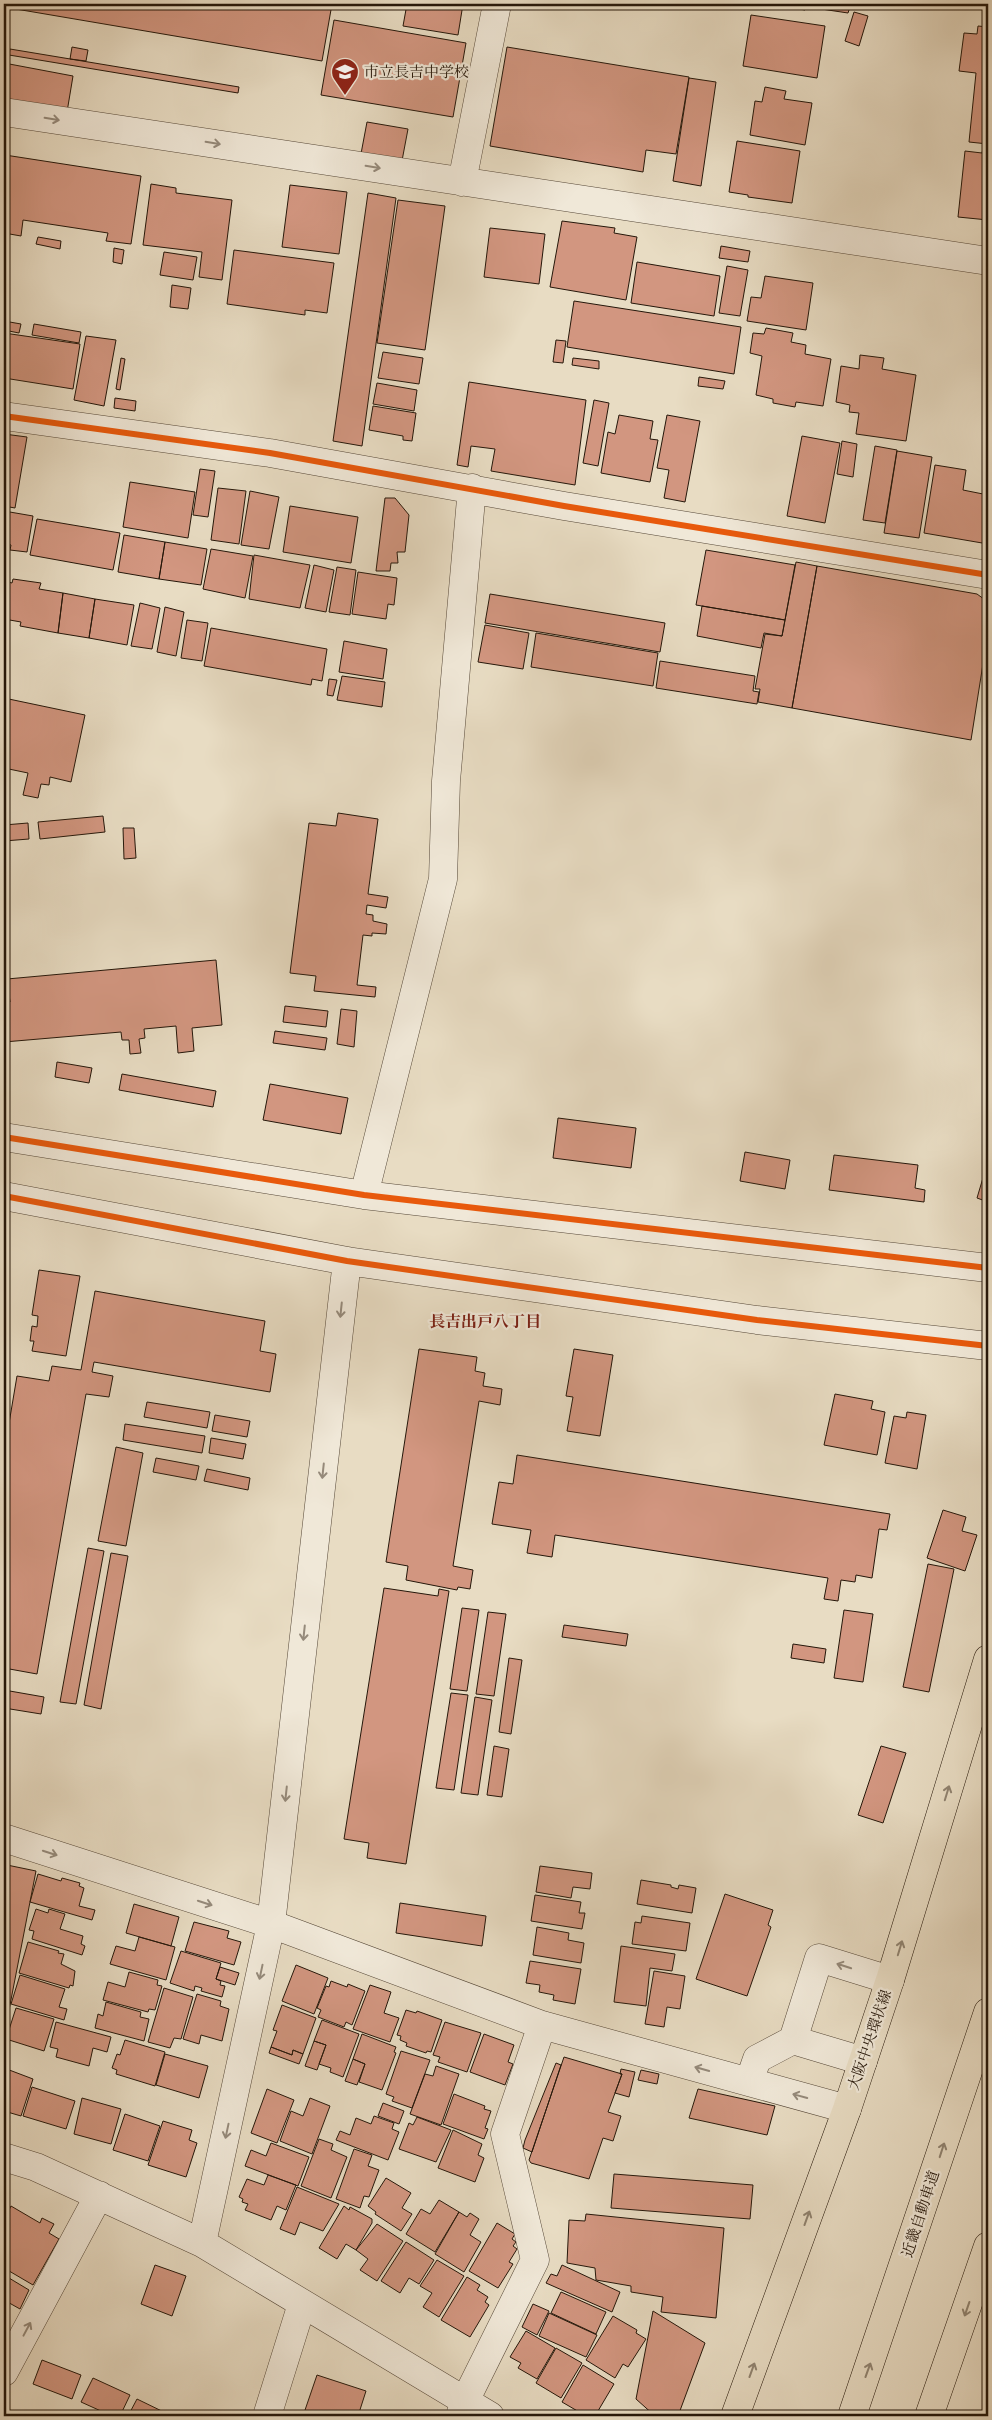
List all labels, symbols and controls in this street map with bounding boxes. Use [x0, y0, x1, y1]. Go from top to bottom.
school or university icon: 市立長吉中学校 [330, 57, 360, 96]
place label: 市立長吉中学校 [364, 63, 469, 82]
one-way arrow [44, 114, 60, 124]
one-way arrow [204, 139, 220, 149]
one-way arrow [365, 163, 381, 173]
one-way arrow [336, 1301, 346, 1317]
district label: 長吉出戸八丁目 [429, 1312, 541, 1332]
one-way arrow [318, 1463, 328, 1479]
one-way arrow [299, 1624, 309, 1640]
one-way arrow [943, 1785, 953, 1801]
one-way arrow [281, 1786, 291, 1802]
one-way arrow [42, 1848, 58, 1858]
one-way arrow [196, 1898, 212, 1908]
one-way arrow [895, 1941, 905, 1957]
one-way arrow [836, 1960, 852, 1970]
one-way arrow [256, 1963, 265, 1979]
street label: 大阪中央環状線 [844, 1987, 896, 2093]
one-way arrow [694, 2064, 710, 2074]
one-way arrow [792, 2091, 808, 2101]
one-way arrow [221, 2122, 231, 2138]
one-way arrow [938, 2142, 948, 2158]
street label: 近畿自動車道 [898, 2168, 944, 2260]
one-way arrow [803, 2211, 812, 2226]
one-way arrow [962, 2301, 971, 2316]
one-way arrow [23, 2322, 32, 2337]
one-way arrow [748, 2363, 757, 2379]
one-way arrow [864, 2363, 873, 2379]

